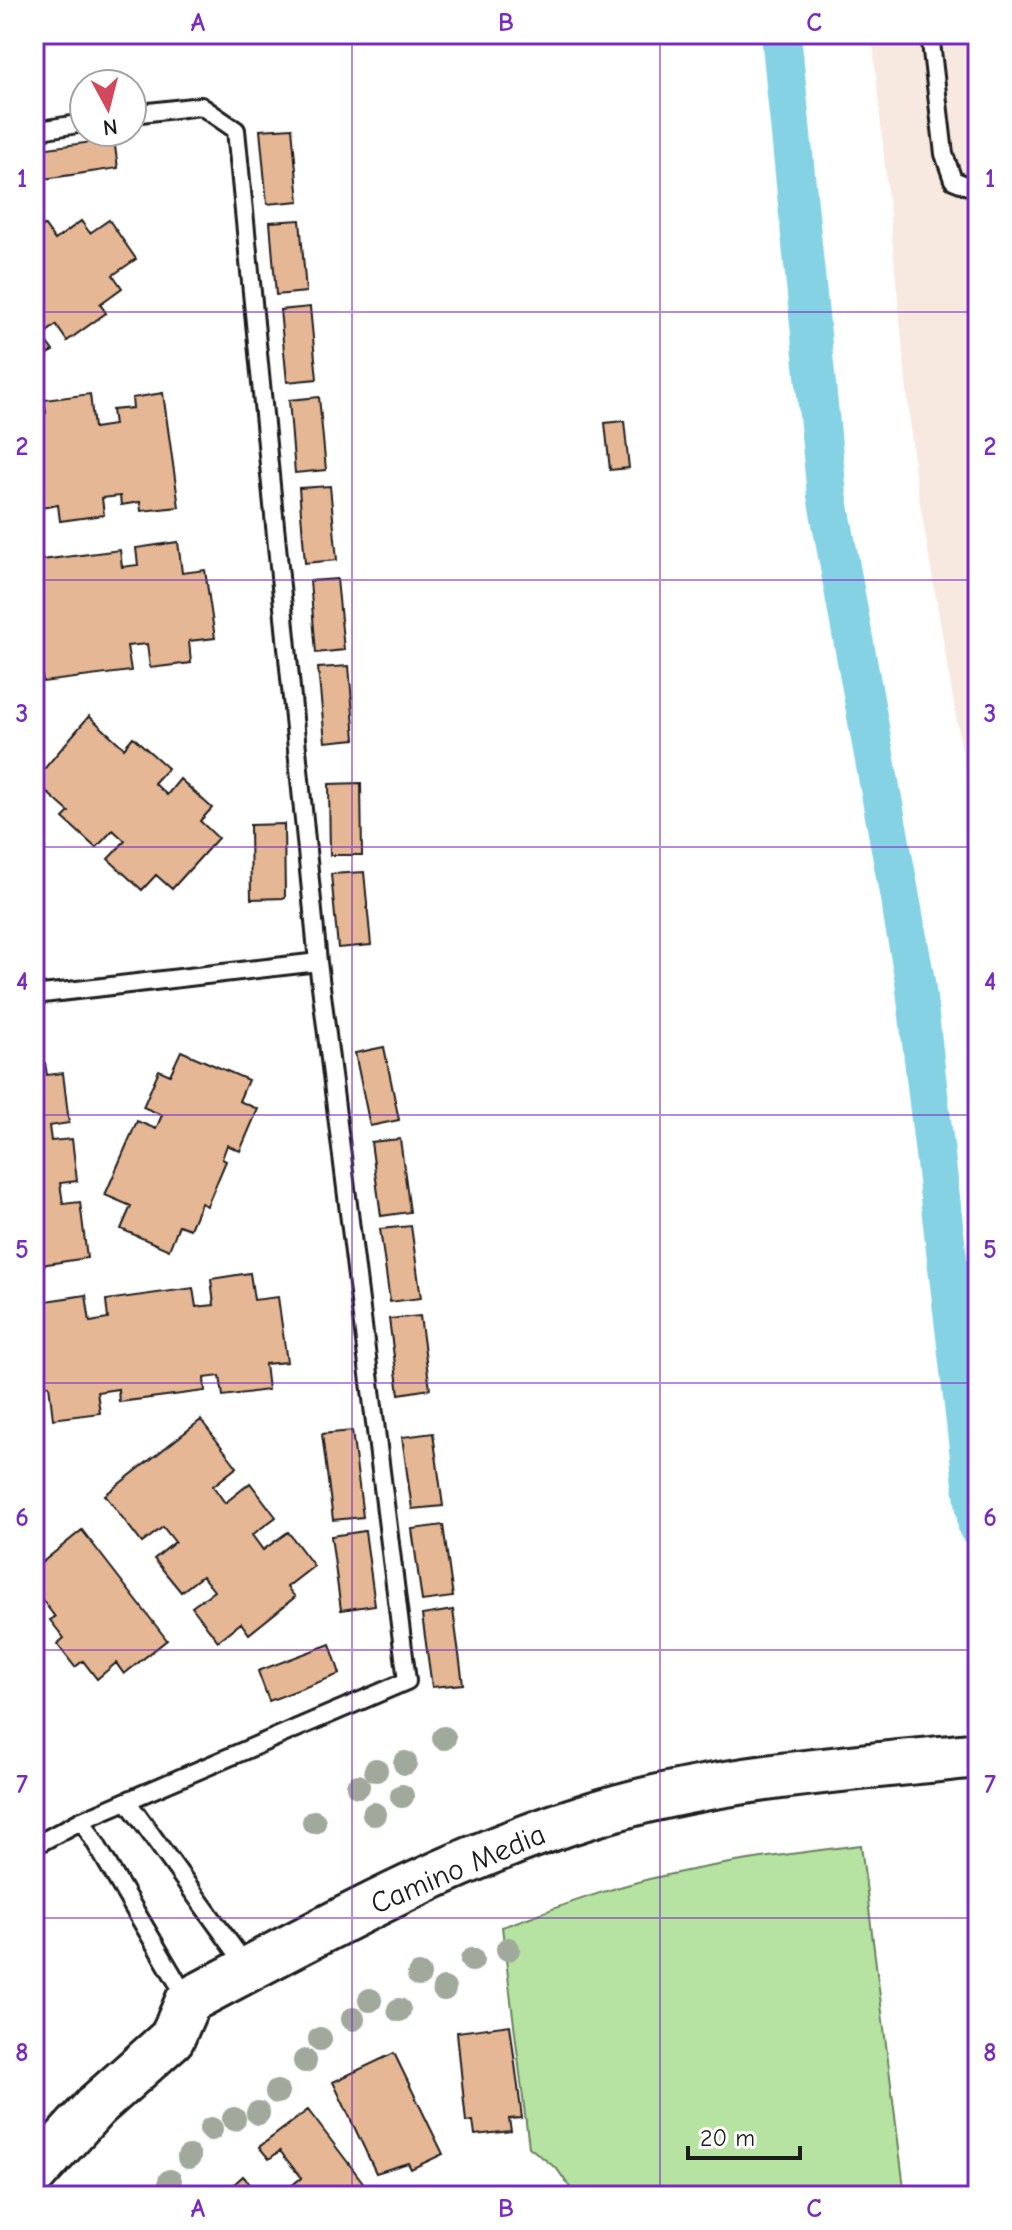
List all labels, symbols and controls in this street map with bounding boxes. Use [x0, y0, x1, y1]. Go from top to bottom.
text: A [191, 8, 206, 38]
text: B [498, 8, 514, 38]
text: C [806, 8, 822, 38]
north arrow [68, 68, 148, 148]
text: N [102, 113, 119, 141]
text: 1 [17, 164, 27, 194]
text: 1 [985, 164, 995, 194]
text: 2 [16, 432, 28, 462]
text: 2 [984, 432, 996, 462]
text: 3 [16, 699, 28, 729]
text: 3 [984, 699, 996, 729]
text: 4 [16, 967, 28, 997]
text: 4 [984, 967, 996, 997]
text: 5 [15, 1235, 29, 1265]
text: 5 [983, 1235, 997, 1265]
text: 6 [15, 1503, 29, 1533]
text: 6 [983, 1503, 997, 1533]
text: 7 [16, 1770, 28, 1800]
text: 7 [984, 1770, 996, 1800]
street label: Camino Media [365, 1816, 551, 1922]
text: 8 [15, 2038, 29, 2068]
text: 8 [983, 2038, 997, 2068]
scale bar [688, 2110, 800, 2160]
text: 20 m [700, 2124, 755, 2152]
text: A [191, 2194, 206, 2224]
text: B [498, 2194, 514, 2224]
text: C [806, 2194, 822, 2224]

